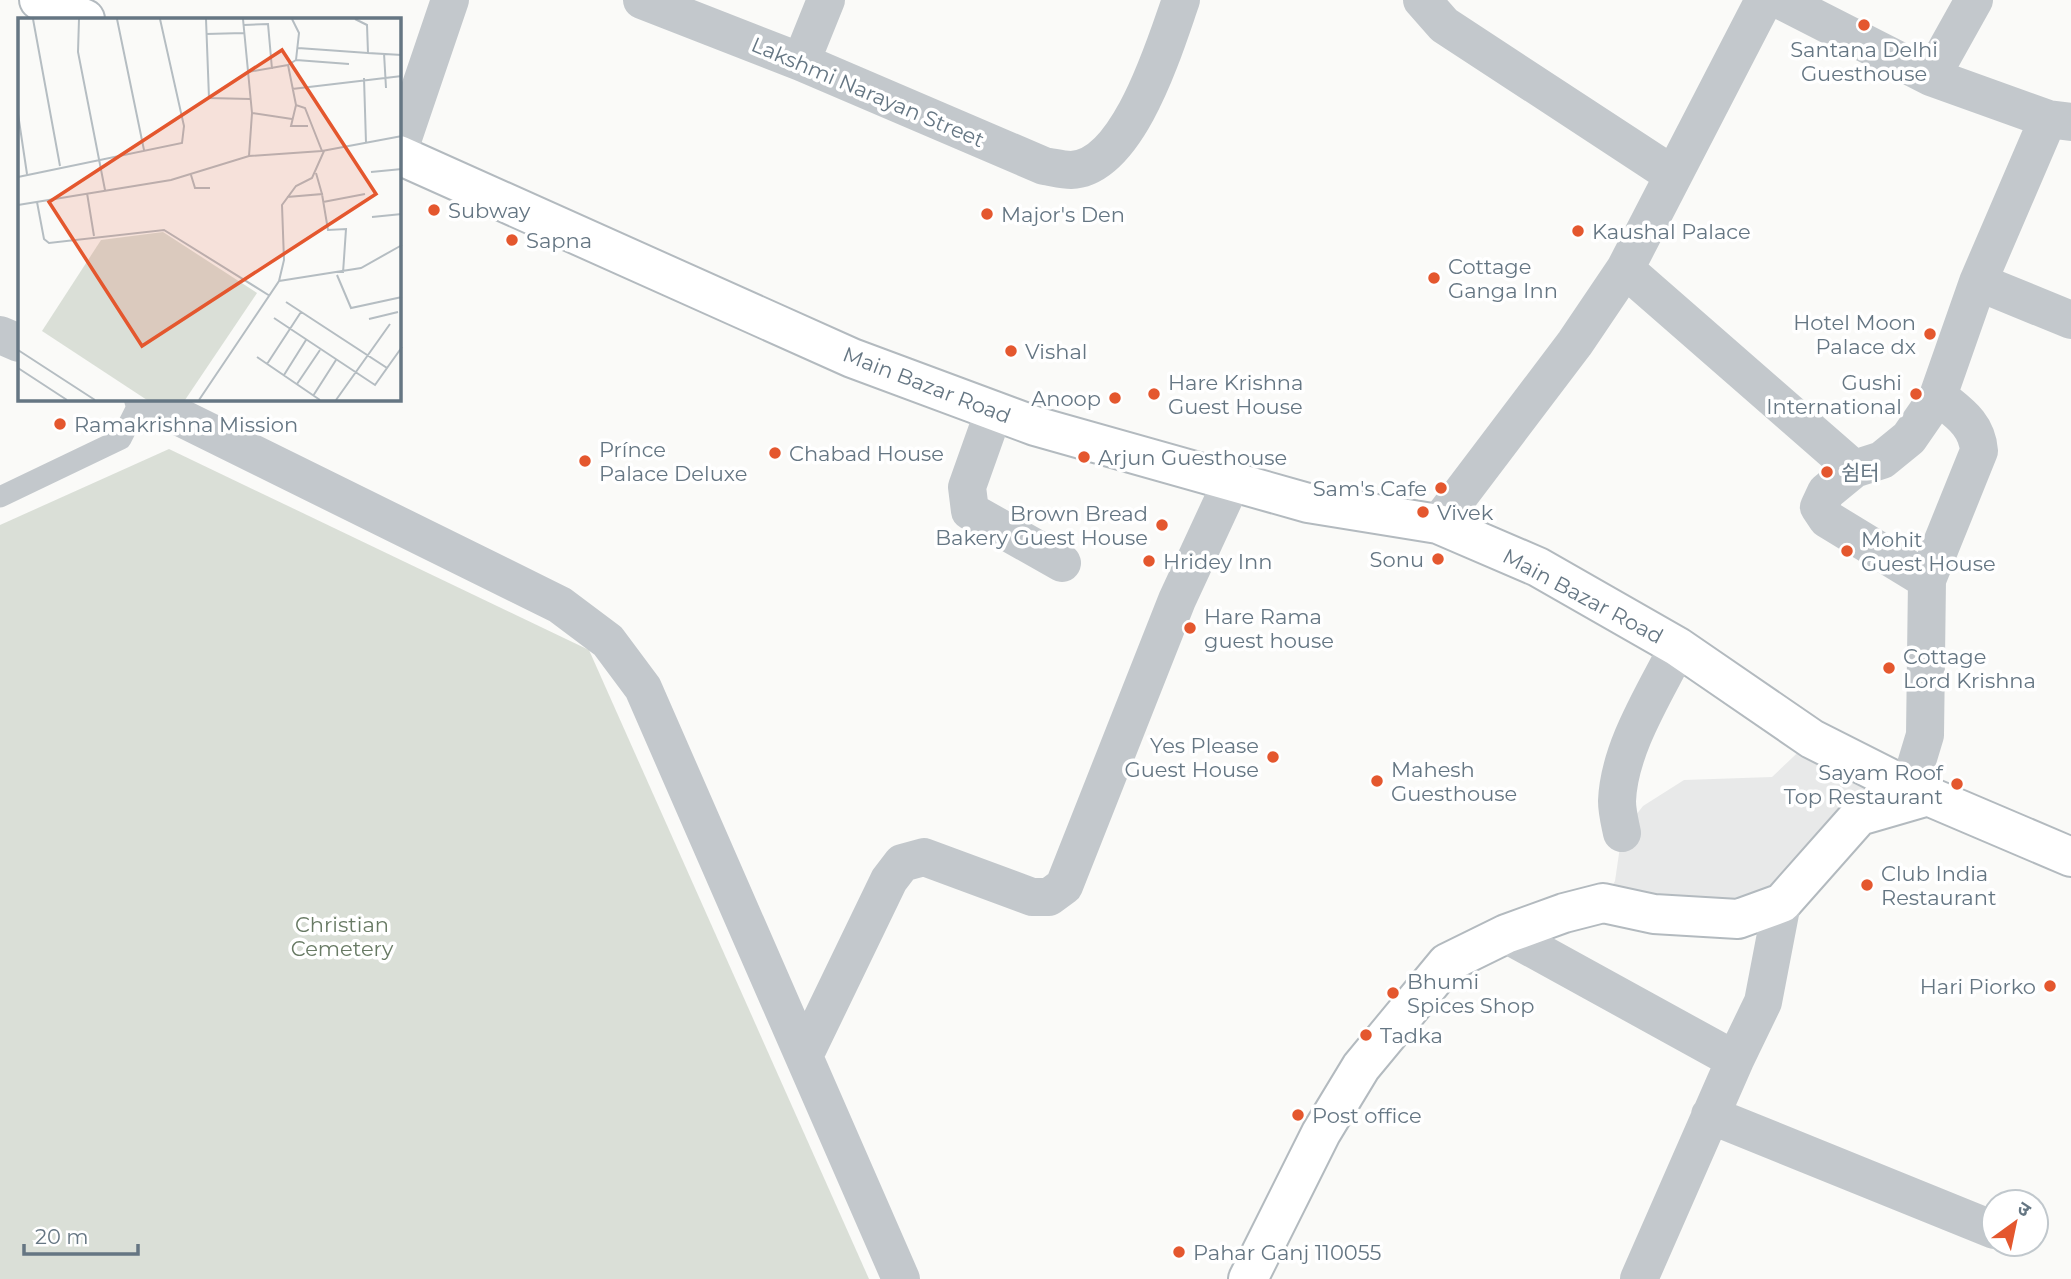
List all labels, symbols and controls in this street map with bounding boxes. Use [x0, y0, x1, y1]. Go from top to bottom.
marker: Santana Delhi Guesthouse [1856, 17, 1872, 33]
inset map [18, 18, 401, 401]
street label: Lakshmi Narayan Street [748, 32, 988, 152]
place label: Santana Delhi Guesthouse [1790, 37, 1938, 86]
place label: Subway [448, 198, 531, 223]
marker: Subway [426, 202, 442, 218]
place label: Major's Den [1001, 202, 1125, 227]
marker: Major's Den [979, 206, 995, 222]
place label: Kaushal Palace [1592, 219, 1751, 244]
marker: Kaushal Palace [1570, 223, 1586, 239]
place label: Sapna [526, 228, 592, 253]
marker: Sapna [504, 232, 520, 248]
place label: Cottage Ganga Inn [1448, 254, 1558, 303]
marker: Cottage Ganga Inn [1426, 270, 1442, 286]
place label: Hotel Moon Palace dx [1793, 310, 1916, 359]
marker: Hotel Moon Palace dx [1922, 326, 1938, 342]
place label: Vishal [1025, 339, 1087, 364]
street label: Main Bazar Road [839, 341, 1015, 429]
marker: Vishal [1003, 343, 1019, 359]
place label: Hare Krishna Guest House [1168, 370, 1303, 419]
place label: Gushi International [1766, 370, 1902, 419]
place label: Anoop [1031, 386, 1101, 411]
marker: Hare Krishna Guest House [1146, 386, 1162, 402]
marker: Gushi International [1908, 386, 1924, 402]
marker: Anoop [1107, 390, 1123, 406]
place label: Ramakrishna Mission [74, 412, 298, 437]
marker: Ramakrishna Mission [52, 416, 68, 432]
place label: Prínce Palace Deluxe [599, 437, 747, 486]
place label: Chabad House [789, 441, 944, 466]
marker: Chabad House [767, 445, 783, 461]
place label: Arjun Guesthouse [1098, 445, 1287, 470]
marker: Arjun Guesthouse [1076, 449, 1092, 465]
marker: Prínce Palace Deluxe [577, 453, 593, 469]
place label: 쉼터 [1841, 460, 1880, 485]
marker: 쉼터 [1819, 464, 1835, 480]
place label: Sam's Cafe [1313, 476, 1427, 501]
marker: Sam's Cafe [1433, 480, 1449, 496]
place label: Vivek [1437, 500, 1494, 525]
place label: Brown Bread Bakery Guest House [935, 501, 1148, 550]
marker: Vivek [1415, 504, 1431, 520]
marker: Brown Bread Bakery Guest House [1154, 517, 1170, 533]
place label: Mohit Guest House [1861, 527, 1996, 576]
street label: Main Bazar Road [1499, 543, 1667, 649]
marker: Mohit Guest House [1839, 543, 1855, 559]
place label: Sonu [1370, 547, 1424, 572]
place label: Hridey Inn [1163, 549, 1272, 574]
marker: Sonu [1430, 551, 1446, 567]
marker: Hridey Inn [1141, 553, 1157, 569]
place label: Hare Rama guest house [1204, 604, 1334, 653]
marker: Hare Rama guest house [1182, 620, 1198, 636]
place label: Cottage Lord Krishna [1903, 644, 2036, 693]
marker: Cottage Lord Krishna [1881, 660, 1897, 676]
place label: Yes Please Guest House [1124, 733, 1259, 782]
marker: Yes Please Guest House [1265, 749, 1281, 765]
place label: Mahesh Guesthouse [1391, 757, 1517, 806]
place label: Sayam Roof Top Restaurant [1784, 760, 1944, 809]
marker: Mahesh Guesthouse [1369, 773, 1385, 789]
marker: Sayam Roof Top Restaurant [1949, 776, 1965, 792]
place label: Club India Restaurant [1881, 861, 1996, 910]
marker: Club India Restaurant [1859, 877, 1875, 893]
park label: Christian Cemetery [291, 912, 394, 961]
place label: Bhumi Spices Shop [1407, 969, 1534, 1018]
place label: Hari Piorko [1920, 974, 2036, 999]
marker: Hari Piorko [2042, 978, 2058, 994]
marker: Bhumi Spices Shop [1385, 985, 1401, 1001]
place label: Tadka [1380, 1023, 1443, 1048]
marker: Tadka [1358, 1027, 1374, 1043]
place label: Post office [1312, 1103, 1422, 1128]
marker: Post office [1290, 1107, 1306, 1123]
north arrow [1980, 1188, 2050, 1258]
text: उ [2013, 1196, 2036, 1222]
scale bar [24, 1212, 138, 1256]
text: 20 m [35, 1224, 89, 1249]
place label: Pahar Ganj 110055 [1193, 1240, 1381, 1265]
marker: Pahar Ganj 110055 [1171, 1244, 1187, 1260]

